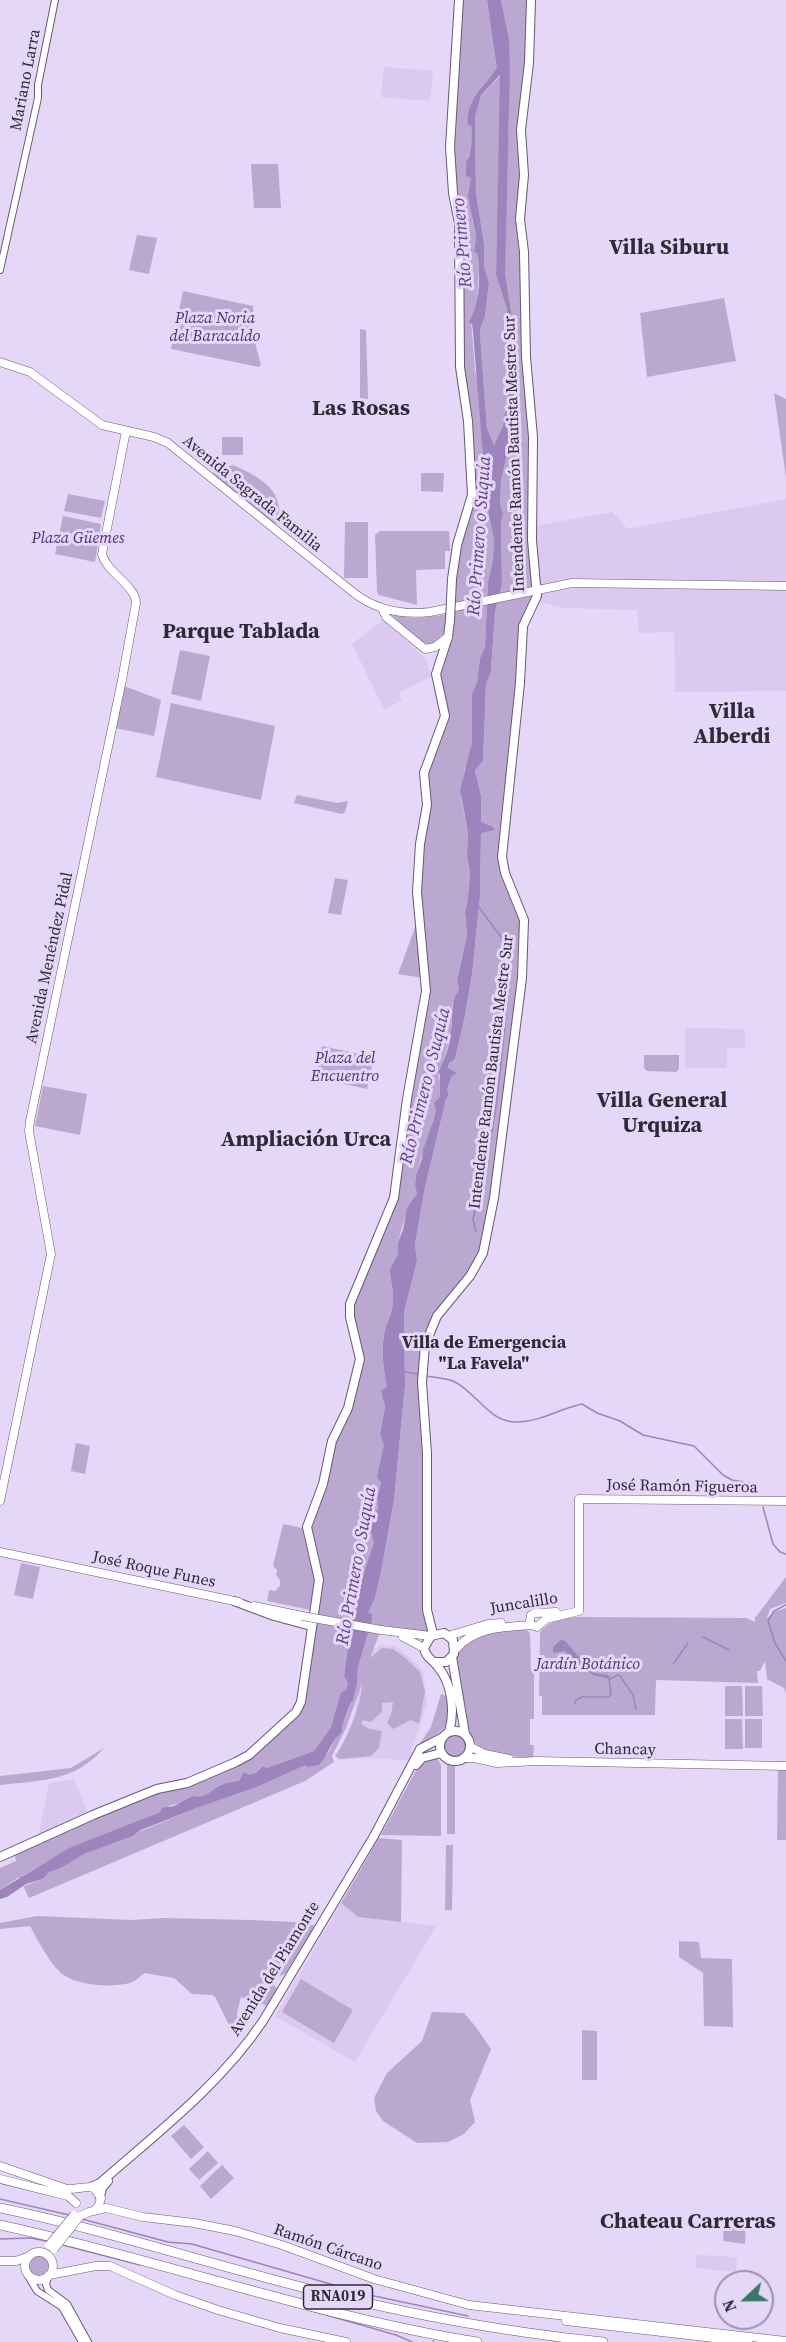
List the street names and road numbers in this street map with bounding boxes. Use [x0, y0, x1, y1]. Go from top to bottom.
street label: Mariano Larra [7, 28, 45, 132]
street label: Intendente Ramón Bautista Mestre Sur [501, 316, 529, 592]
street label: Avenida Sagrada Familia [178, 432, 326, 556]
street label: Avenida Menéndez Pidal [22, 870, 78, 1046]
street label: Intendente Ramón Bautista Mestre Sur [466, 934, 518, 1210]
street label: José Ramón Figueroa [606, 1476, 758, 1498]
street label: José Roque Funes [91, 1548, 217, 1592]
street label: Juncalillo [489, 1589, 559, 1619]
street label: Chancay [594, 1740, 656, 1760]
street label: Avenida del Piamonte [226, 1898, 324, 2040]
street label: Ramón Cárcano [271, 2220, 385, 2276]
road number: RNA019 [304, 2285, 372, 2309]

